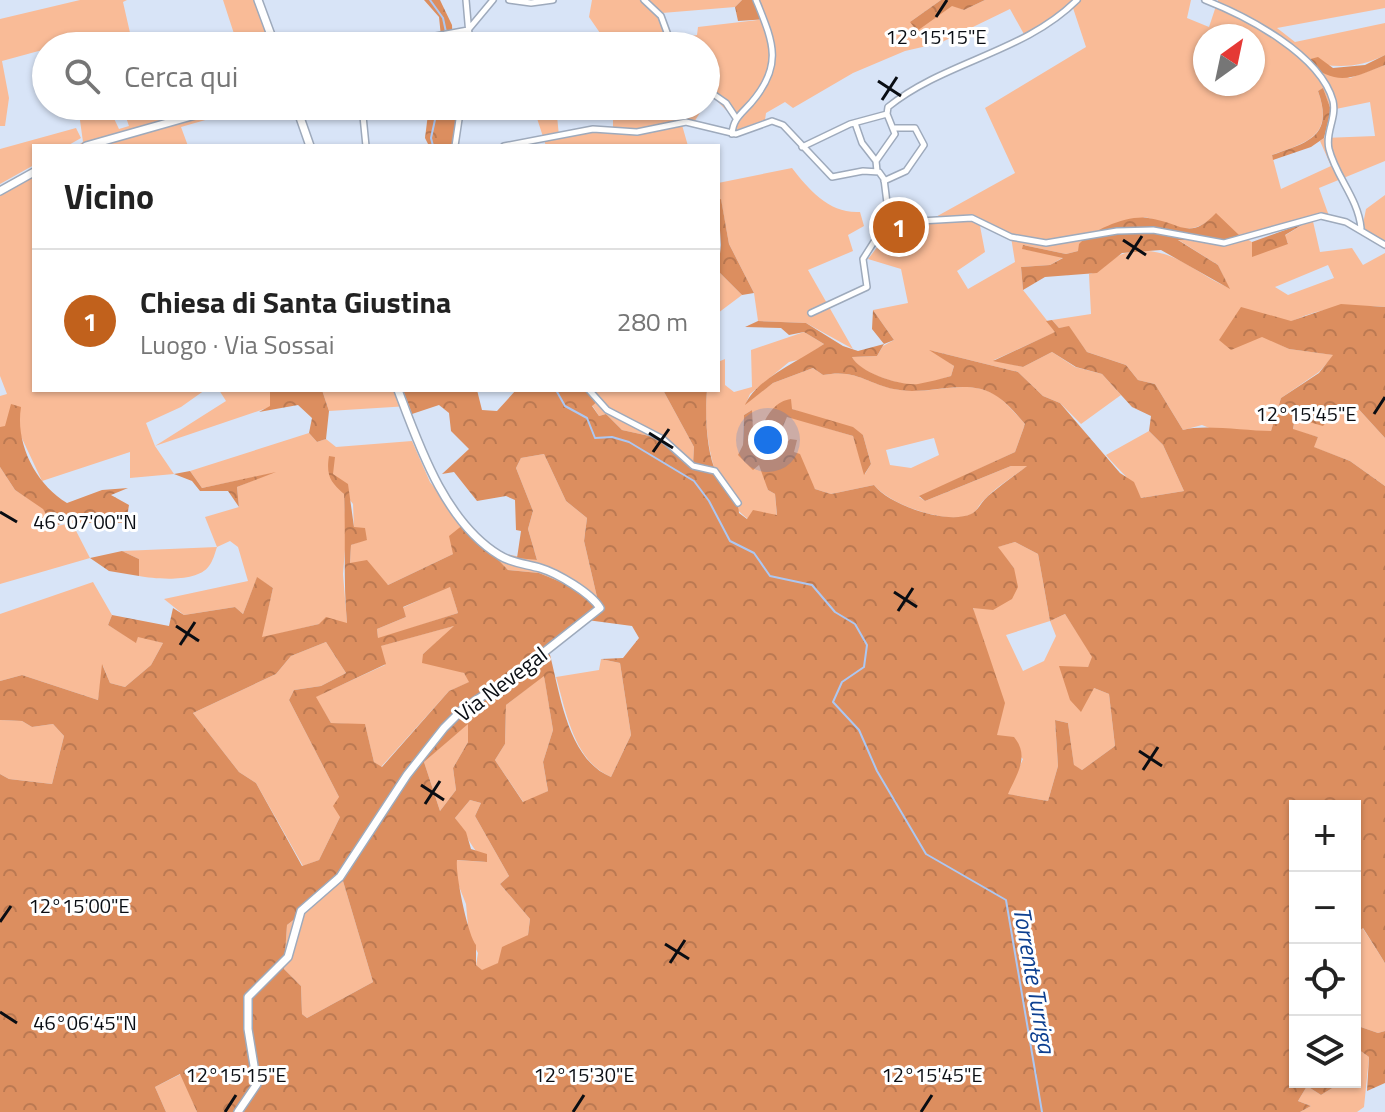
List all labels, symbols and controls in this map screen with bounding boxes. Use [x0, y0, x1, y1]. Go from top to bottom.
text: 12°15'15"E [885, 21, 987, 52]
north arrow [1193, 24, 1265, 96]
search box [32, 32, 720, 120]
text: Cerca qui [124, 53, 238, 99]
icon: search [60, 54, 104, 98]
text: Vicino [64, 170, 154, 222]
pin: 1 [873, 197, 925, 257]
text: Chiesa di Santa Giustina [140, 279, 451, 325]
text: 1 [83, 302, 97, 341]
text: 280 m [617, 302, 688, 341]
text: Luogo · Via Sossai [140, 325, 334, 364]
text: 12°15'45"E [1255, 398, 1357, 429]
your location [748, 420, 788, 460]
text: 46°07'00"N [33, 506, 137, 537]
street label: Via Nevegal [448, 638, 554, 730]
map controls [1289, 800, 1361, 1088]
button: + [1289, 800, 1361, 872]
button: − [1289, 872, 1361, 944]
text: 12°15'00"E [28, 890, 130, 921]
water label: Torrente Turriga [1004, 904, 1066, 1058]
button: locate [1289, 944, 1361, 1016]
text: 46°06'45"N [33, 1007, 137, 1038]
button: layers [1289, 1016, 1361, 1088]
text: 12°15'15"E [185, 1059, 287, 1090]
text: 12°15'30"E [533, 1059, 635, 1090]
text: 12°15'45"E [881, 1059, 983, 1090]

